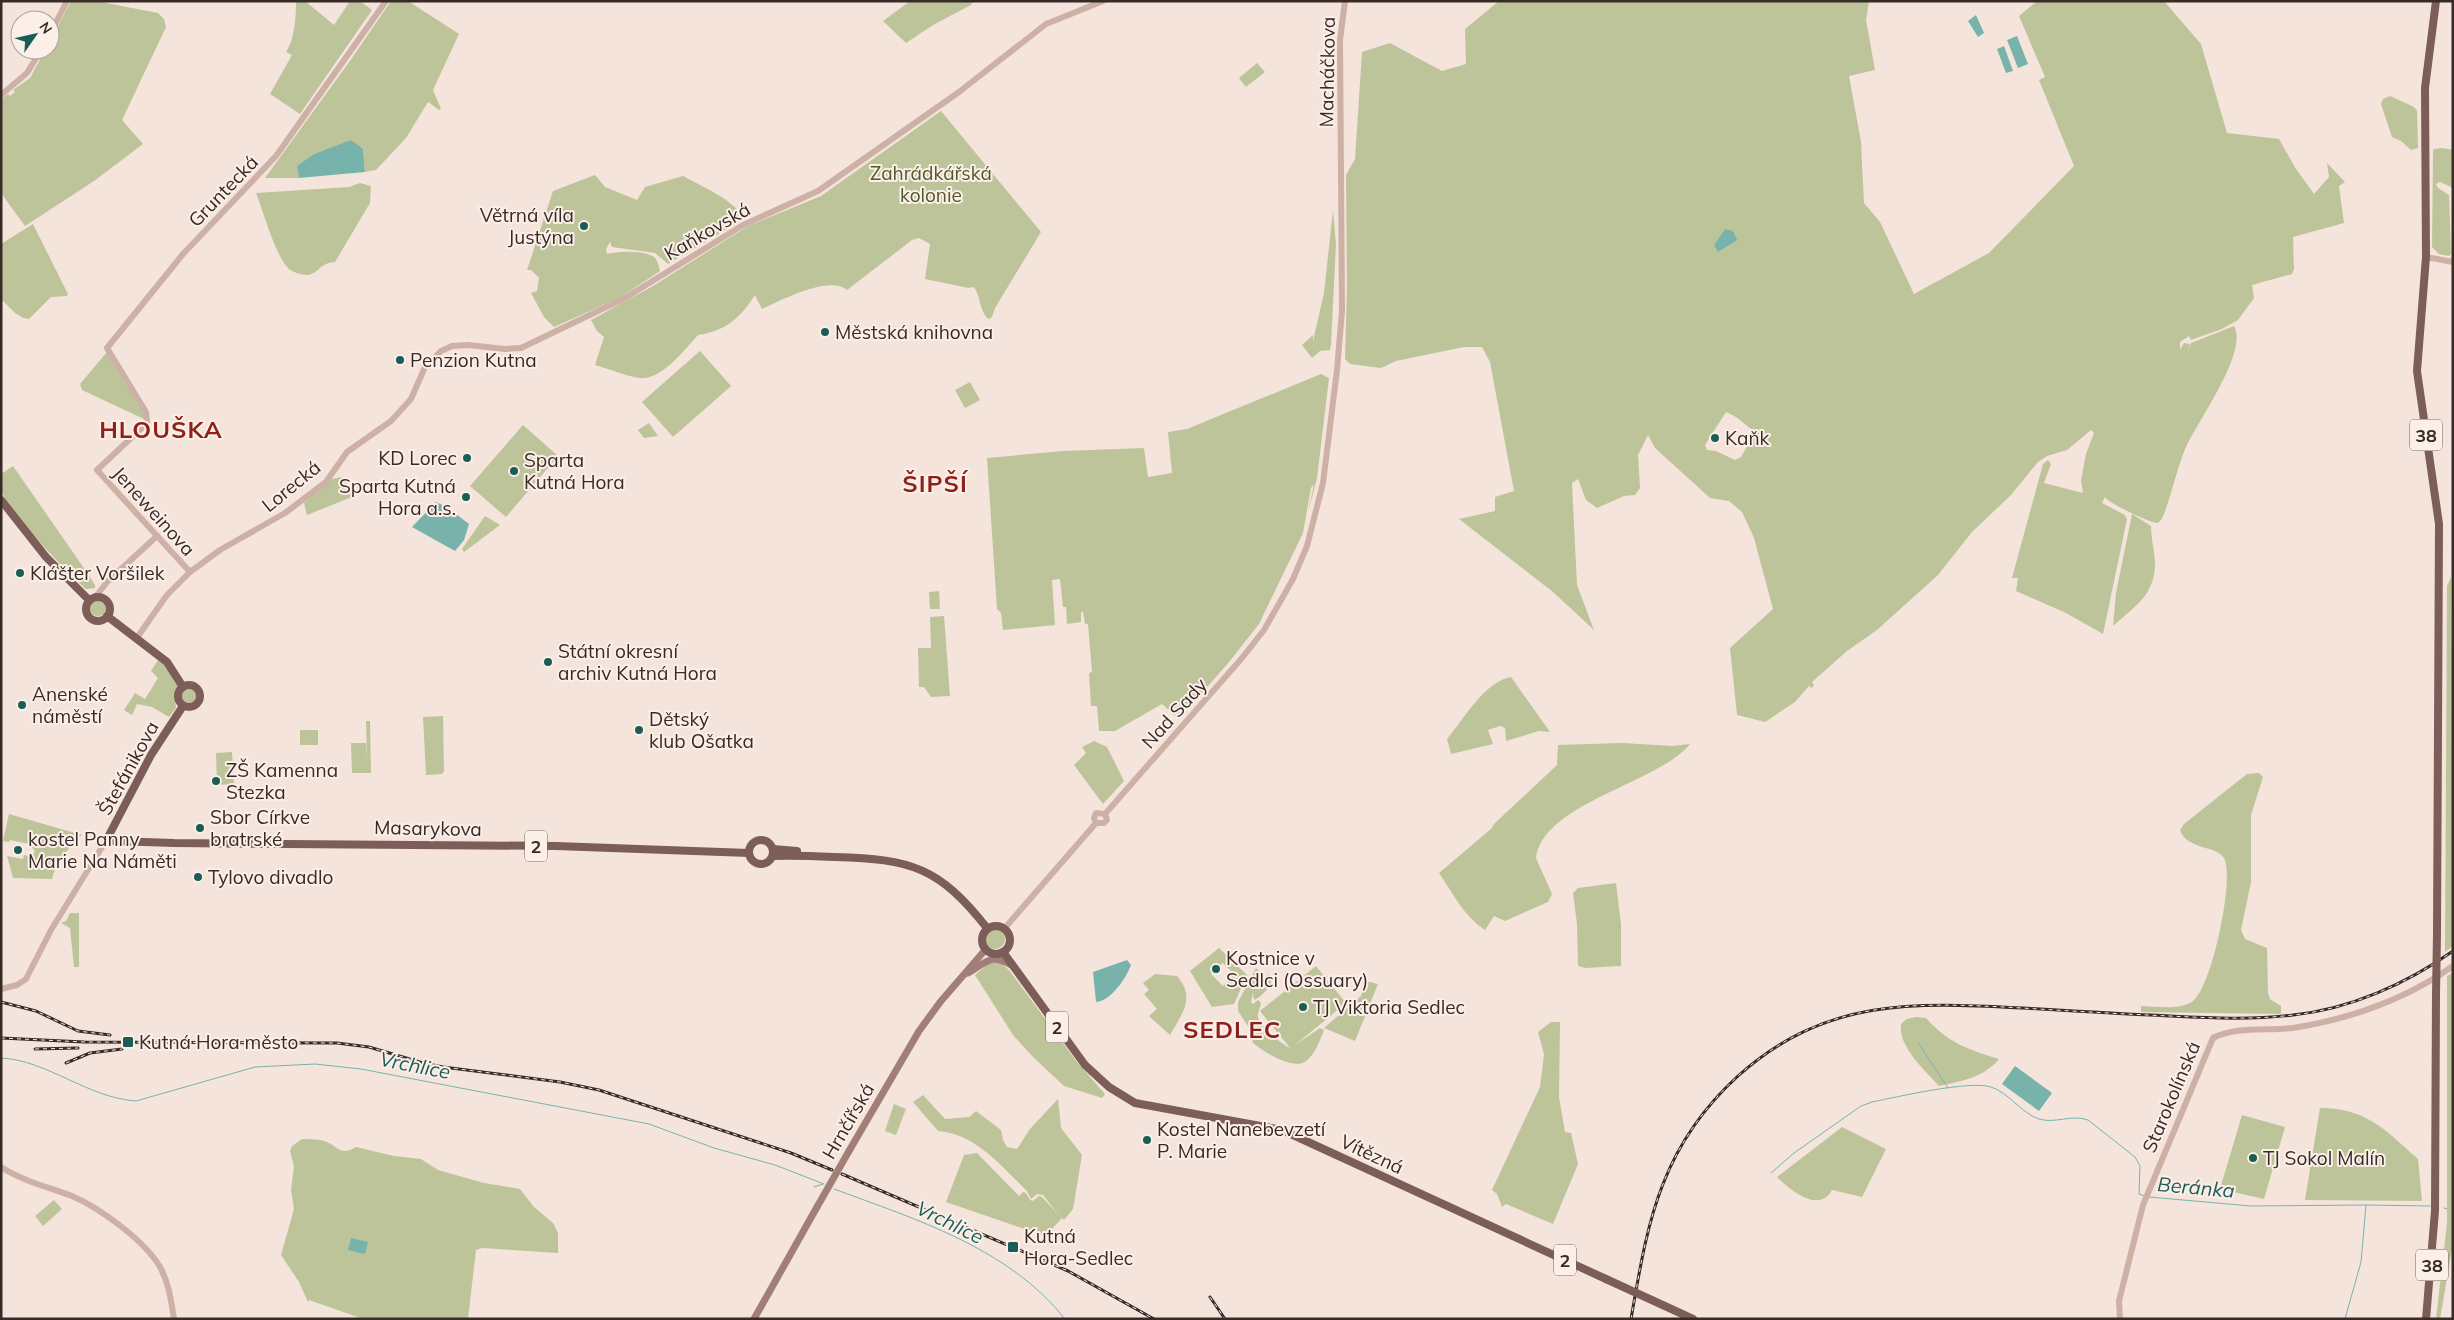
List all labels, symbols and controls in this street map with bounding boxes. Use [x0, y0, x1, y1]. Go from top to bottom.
north arrow [10, 10, 60, 60]
street label: Macháčkova [1314, 16, 1340, 128]
text: N [35, 18, 56, 37]
street label: Gruntecká [183, 150, 263, 232]
park label: Zahrádkářská kolonie [870, 161, 992, 207]
street label: Kaňkovská [660, 197, 754, 265]
place label: Větrná víla Justýna [480, 203, 574, 249]
marker: Větrná víla Justýna [578, 220, 590, 232]
place label: Městská knihovna [835, 320, 993, 344]
marker: Městská knihovna [819, 326, 831, 338]
place label: Penzion Kutna [410, 348, 537, 372]
marker: Penzion Kutna [394, 354, 406, 366]
district label: HLOUŠKA [99, 414, 223, 444]
road number: 38 [2410, 420, 2442, 450]
place label: Kaňk [1725, 426, 1770, 450]
marker: Kaňk [1709, 432, 1721, 444]
place label: KD Lorec [378, 446, 457, 470]
place label: Sparta Kutná Hora [524, 448, 625, 494]
marker: KD Lorec [461, 452, 473, 464]
street label: Lorecká [257, 455, 325, 517]
street label: Jeneweinova [108, 461, 200, 561]
marker: Sparta Kutná Hora [508, 465, 520, 477]
district label: ŠIPŠÍ [902, 468, 969, 498]
place label: Sparta Kutná Hora a.s. [339, 474, 456, 520]
marker: Sparta Kutná Hora a.s. [460, 491, 472, 503]
place label: Klášter Voršilek [30, 561, 165, 585]
marker: Klášter Voršilek [14, 567, 26, 579]
place label: Státní okresní archiv Kutná Hora [558, 639, 717, 685]
marker: Státní okresní archiv Kutná Hora [542, 656, 554, 668]
street label: Nad Sady [1136, 673, 1212, 753]
place label: Anenské náměstí [32, 682, 108, 728]
marker: Anenské náměstí [16, 699, 28, 711]
place label: Dětský klub Ošatka [649, 707, 754, 753]
street label: Štefánikova [92, 717, 164, 819]
marker: Dětský klub Ošatka [633, 724, 645, 736]
place label: ZŠ Kamenna Stezka [226, 758, 338, 804]
marker: ZŠ Kamenna Stezka [210, 775, 222, 787]
place label: Sbor Církve bratrské [210, 805, 310, 851]
street label: Masarykova [374, 815, 482, 841]
marker: Sbor Církve bratrské [194, 822, 206, 834]
place label: kostel Panny Marie Na Náměti [28, 827, 177, 873]
road number: 2 [525, 830, 547, 861]
marker: kostel Panny Marie Na Náměti [12, 844, 24, 856]
place label: Tylovo divadlo [208, 865, 333, 889]
marker: Tylovo divadlo [192, 871, 204, 883]
place label: Kostnice v Sedlci (Ossuary) [1226, 946, 1368, 992]
marker: Kostnice v Sedlci (Ossuary) [1210, 963, 1222, 975]
place label: TJ Viktoria Sedlec [1313, 995, 1465, 1019]
marker: TJ Viktoria Sedlec [1297, 1001, 1309, 1013]
road number: 2 [1046, 1012, 1068, 1042]
district label: SEDLEC [1183, 1014, 1281, 1044]
place label: Kutná Hora město [139, 1030, 298, 1054]
marker: Kutná Hora město [121, 1035, 135, 1049]
street label: Starokolínská [2137, 1038, 2205, 1156]
water label: Vrchlice [377, 1046, 453, 1084]
street label: Hrnčířská [817, 1079, 879, 1163]
place label: Kostel Nanebevzetí P. Marie [1157, 1117, 1327, 1163]
street label: Vítězná [1337, 1129, 1407, 1179]
marker: Kostel Nanebevzetí P. Marie [1141, 1134, 1153, 1146]
place label: TJ Sokol Malín [2263, 1146, 2385, 1170]
marker: TJ Sokol Malín [2247, 1152, 2259, 1164]
water label: Beránka [2156, 1171, 2236, 1203]
water label: Vrchlice [912, 1195, 988, 1249]
place label: Kutná Hora-Sedlec [1024, 1224, 1133, 1270]
marker: Kutná Hora-Sedlec [1006, 1240, 1020, 1254]
road number: 2 [1554, 1244, 1576, 1276]
road number: 38 [2416, 1250, 2448, 1280]

